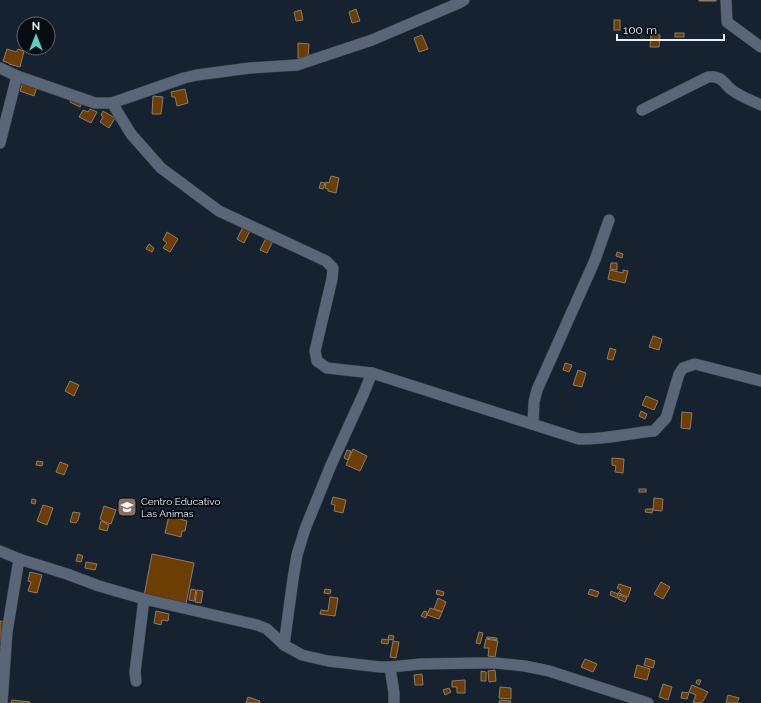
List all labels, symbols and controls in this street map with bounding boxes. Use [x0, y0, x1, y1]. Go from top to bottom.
north arrow [16, 16, 56, 56]
scale bar [617, 16, 724, 42]
text: N [32, 20, 40, 33]
text: 100 m [623, 23, 657, 37]
school or university icon: Centro Educativo Las Animas [116, 496, 138, 518]
place label: Centro Educativo Las Animas [141, 496, 220, 519]

